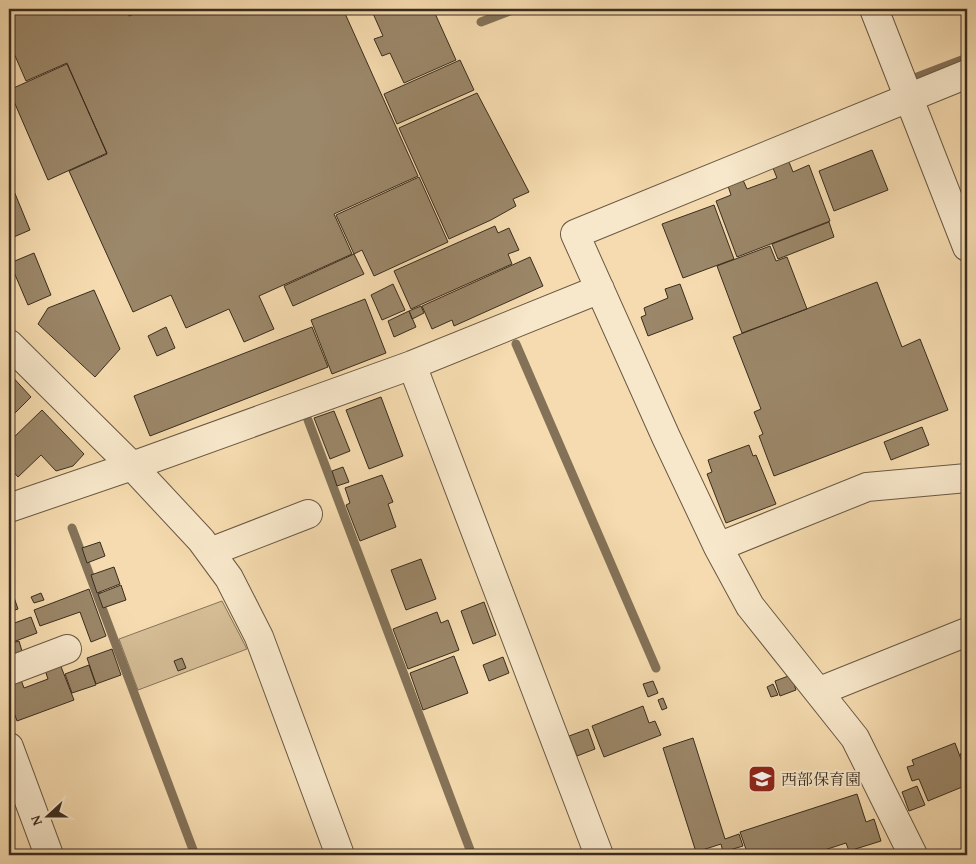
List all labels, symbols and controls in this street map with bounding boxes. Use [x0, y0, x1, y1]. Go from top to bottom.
school or university icon: 西部保育園 [747, 764, 777, 794]
place label: 西部保育園 [781, 767, 861, 791]
north arrow [22, 792, 72, 842]
text: N [25, 812, 47, 829]

